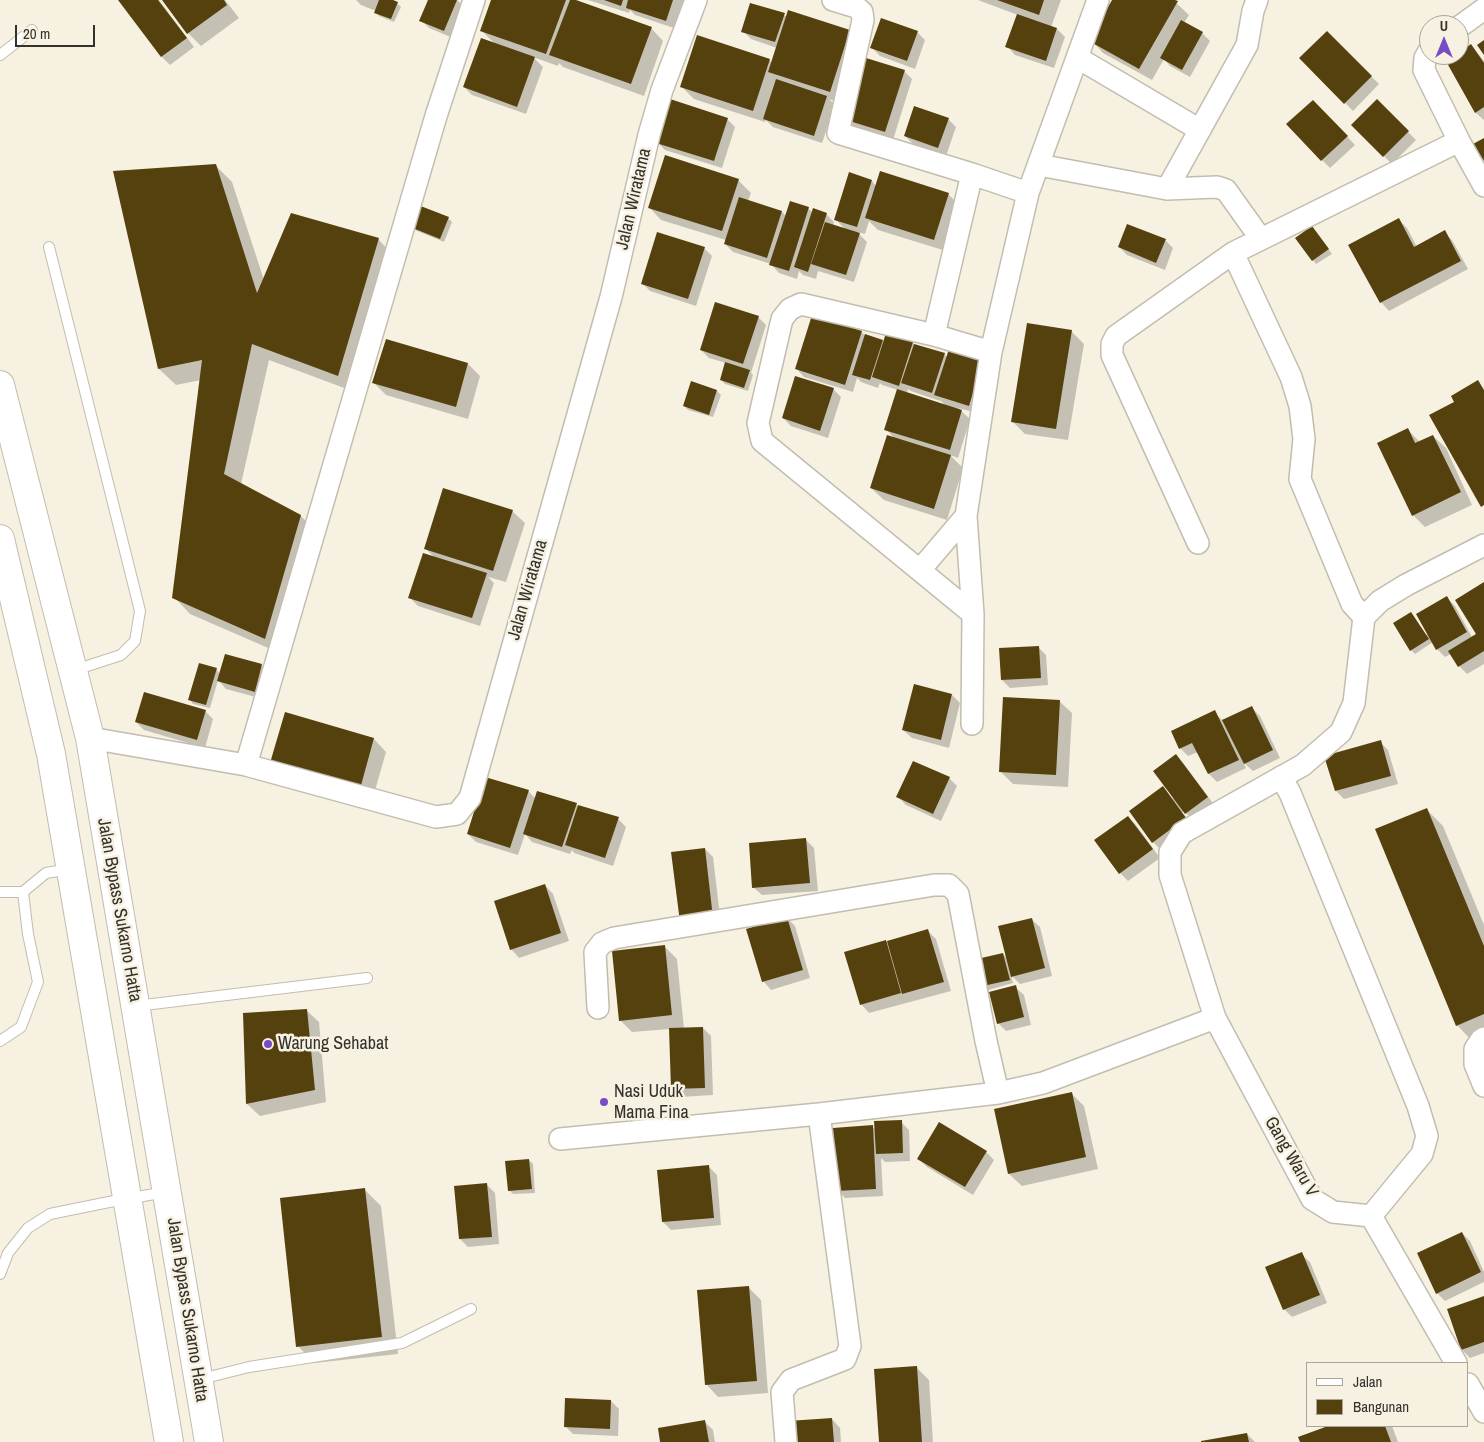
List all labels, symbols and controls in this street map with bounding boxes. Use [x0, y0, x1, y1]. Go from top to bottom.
scale bar [18, 15, 98, 47]
north arrow [1419, 15, 1469, 65]
text: U [1440, 17, 1448, 35]
text: 20 m [23, 23, 50, 44]
street label: Jalan Wiratama [612, 146, 656, 252]
street label: Jalan Wiratama [503, 537, 553, 643]
street label: Jalan Bypass Sukarno Hatta [92, 816, 146, 1004]
place label: Warung Sehabat [278, 1033, 388, 1055]
marker: Warung Sehabat [262, 1038, 274, 1050]
place label: Nasi Uduk Mama Fina [614, 1081, 689, 1124]
marker: Nasi Uduk Mama Fina [598, 1096, 610, 1108]
street label: Gang Waru V [1259, 1113, 1323, 1201]
street label: Jalan Bypass Sukarno Hatta [162, 1216, 212, 1404]
legend [1306, 1362, 1469, 1427]
text: Jalan [1353, 1371, 1382, 1392]
text: Bangunan [1353, 1396, 1409, 1417]

